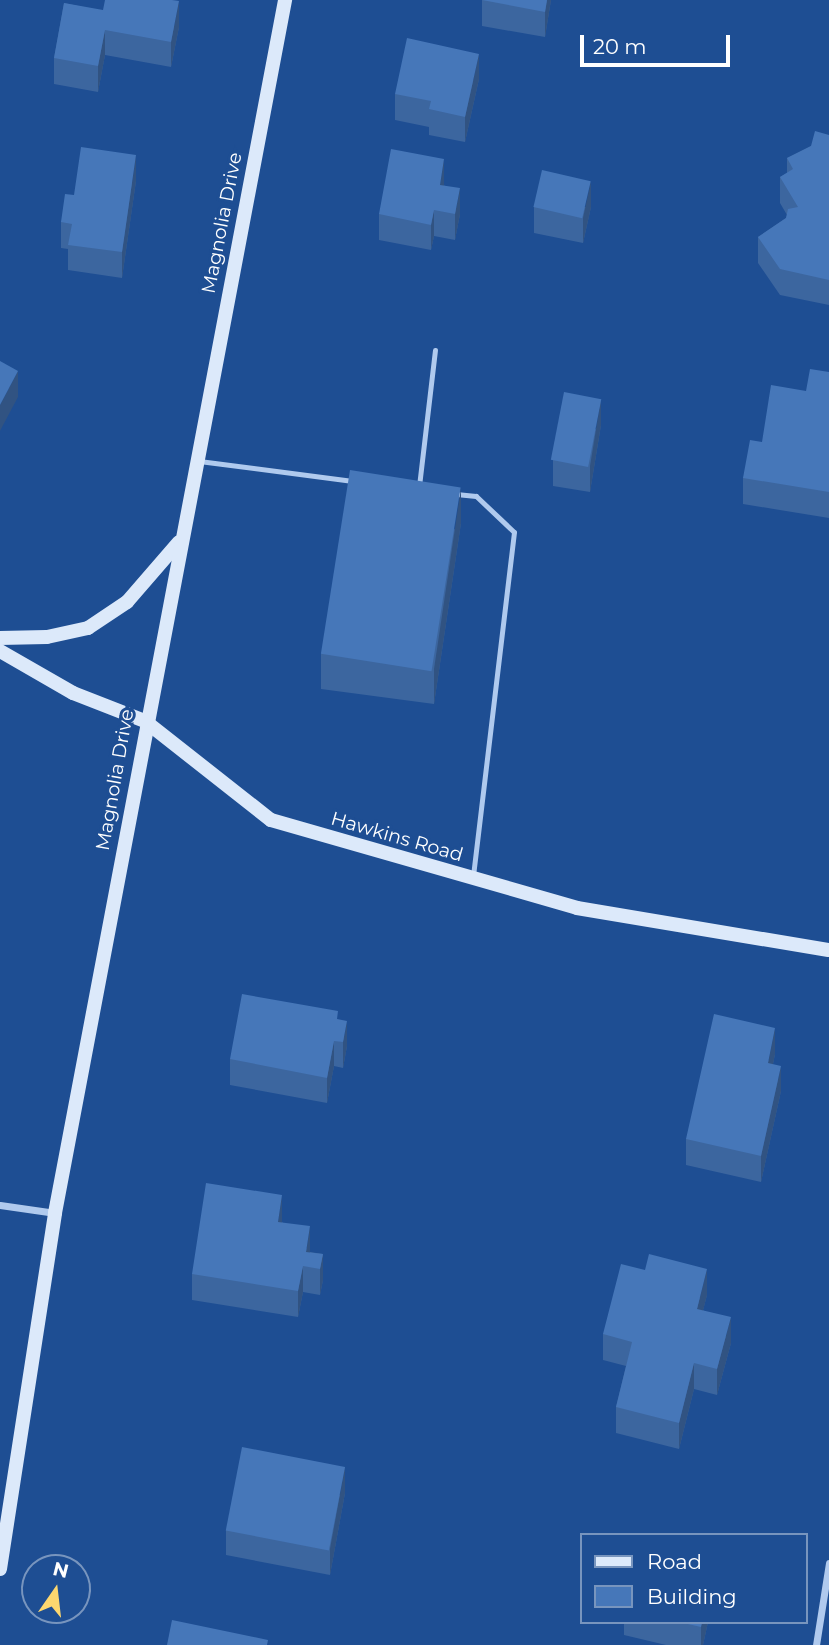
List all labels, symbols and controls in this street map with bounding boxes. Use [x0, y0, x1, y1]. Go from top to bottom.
scale bar [584, 21, 734, 65]
text: 20 m [593, 34, 647, 59]
street label: Magnolia Drive [197, 150, 247, 296]
street label: Magnolia Drive [91, 707, 139, 853]
street label: Hawkins Road [328, 807, 466, 867]
legend [580, 1533, 808, 1624]
text: Road [647, 1549, 702, 1574]
north arrow [21, 1554, 91, 1624]
text: N [50, 1557, 71, 1583]
text: Building [647, 1584, 737, 1609]

